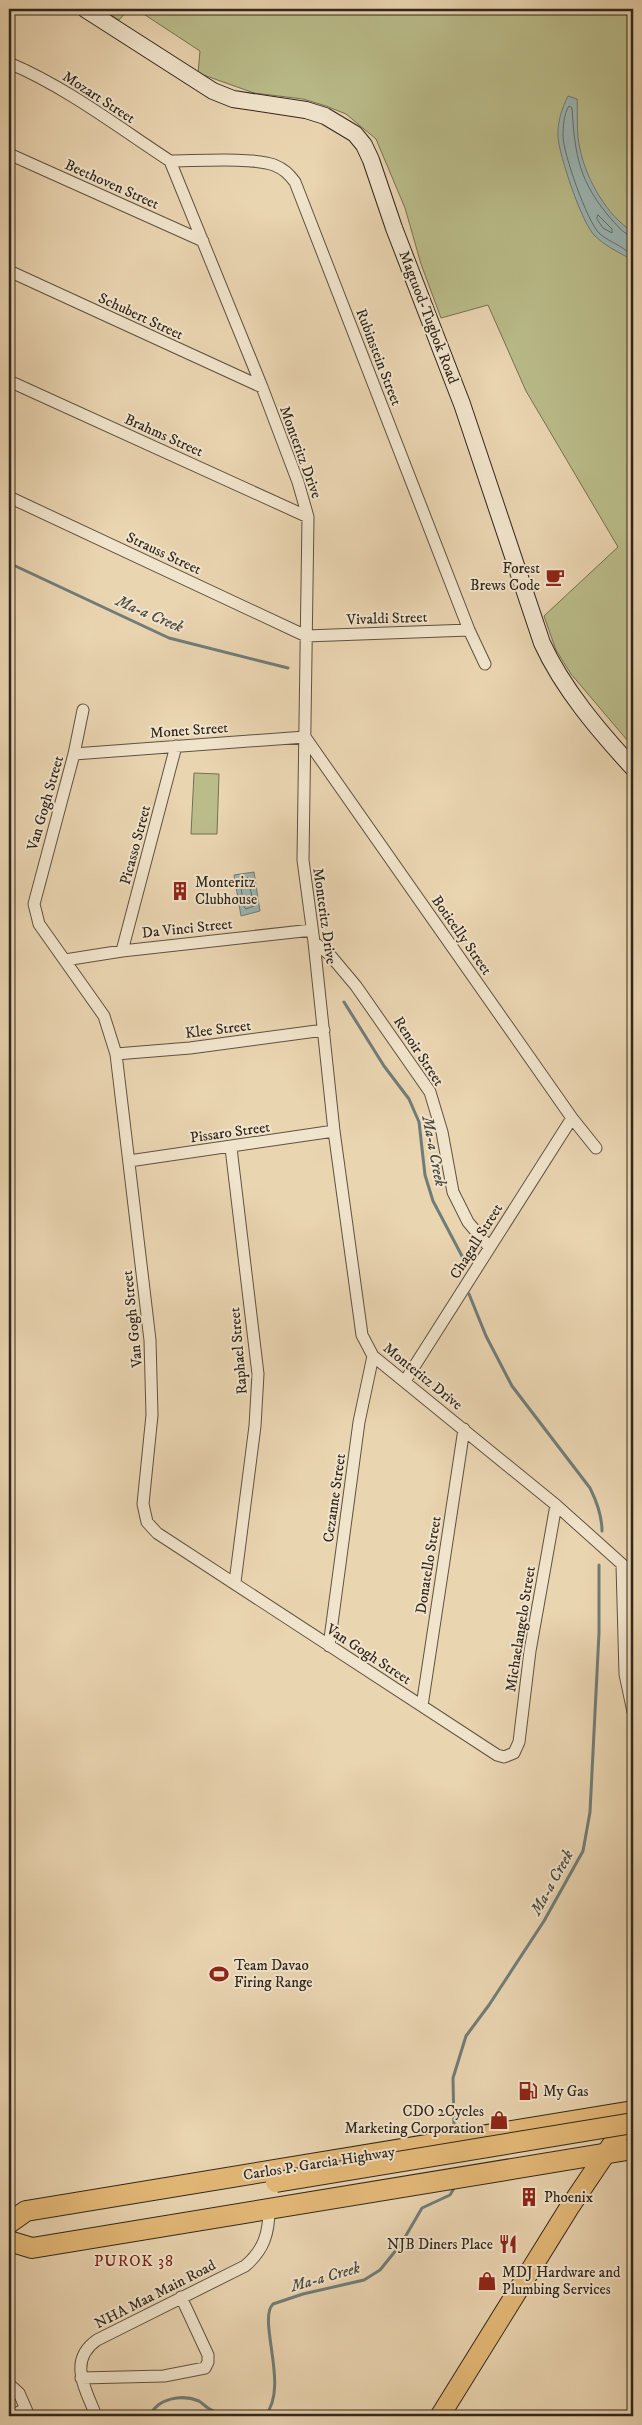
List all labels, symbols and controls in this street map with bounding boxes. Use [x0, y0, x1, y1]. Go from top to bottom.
street label: Mozart Street [59, 67, 139, 128]
street label: Beethoven Street [62, 155, 162, 214]
street label: Magtuod-Tugbok Road [394, 248, 463, 387]
street label: Schubert Street [95, 288, 187, 345]
street label: Rubinstein Street [351, 306, 406, 409]
street label: Monteritz Drive [275, 403, 326, 501]
street label: Brahms Street [121, 410, 206, 461]
street label: Strauss Street [123, 528, 204, 579]
place label: Forest Brews Code [470, 559, 540, 595]
cafe icon: Forest Brews Code [544, 566, 566, 588]
water label: Ma-a Creek [112, 590, 187, 637]
street label: Vivaldi Street [345, 608, 428, 629]
street label: Monet Street [149, 718, 229, 743]
street label: Van Gogh Street [23, 753, 68, 854]
street label: Picasso Street [116, 803, 155, 887]
street label: Monteritz Drive [308, 867, 341, 965]
place label: Monteritz Clubhouse [195, 873, 257, 909]
building icon: Monteritz Clubhouse [169, 880, 191, 902]
street label: Boticelly Street [427, 892, 496, 979]
street label: Da Vinci Street [141, 914, 233, 943]
street label: Renoir Street [389, 1013, 448, 1090]
street label: Klee Street [184, 1016, 252, 1043]
water label: Ma-a Creek [417, 1113, 451, 1188]
street label: Pissaro Street [189, 1117, 271, 1148]
street label: Chagall Street [446, 1200, 507, 1283]
street label: Van Gogh Street [118, 1269, 147, 1369]
street label: Raphael Street [225, 1306, 252, 1395]
street label: Monteritz Drive [379, 1339, 466, 1414]
street label: Cezanne Street [319, 1452, 350, 1544]
street label: Donatello Street [411, 1515, 446, 1615]
street label: Michaelangelo Street [501, 1565, 540, 1693]
street label: Van Gogh Street [322, 1619, 415, 1689]
water label: Ma-a Creek [525, 1846, 578, 1919]
place label: Team Davao Firing Range [234, 1956, 313, 1992]
sports icon: Team Davao Firing Range [208, 1963, 230, 1985]
fuel station icon: My Gas [517, 2080, 539, 2102]
place label: My Gas [543, 2082, 589, 2101]
place label: CDO 2Cycles Marketing Corporation [345, 2102, 484, 2138]
shop icon: CDO 2Cycles Marketing Corporation [488, 2109, 510, 2131]
street label: Carlos P. Garcia Highway [242, 2142, 397, 2185]
building icon: Phoenix [518, 2186, 540, 2208]
place label: Phoenix [544, 2188, 594, 2207]
restaurant icon: NJB Diners Place [497, 2233, 519, 2255]
place label: NJB Diners Place [387, 2235, 493, 2254]
district label: PUROK 38 [94, 2251, 174, 2271]
street label: NHA Maa Main Road [91, 2255, 219, 2333]
water label: Ma-a Creek [287, 2257, 363, 2297]
place label: MDJ Hardware and Plumbing Services [502, 2263, 621, 2299]
shop icon: MDJ Hardware and Plumbing Services [476, 2270, 498, 2292]

